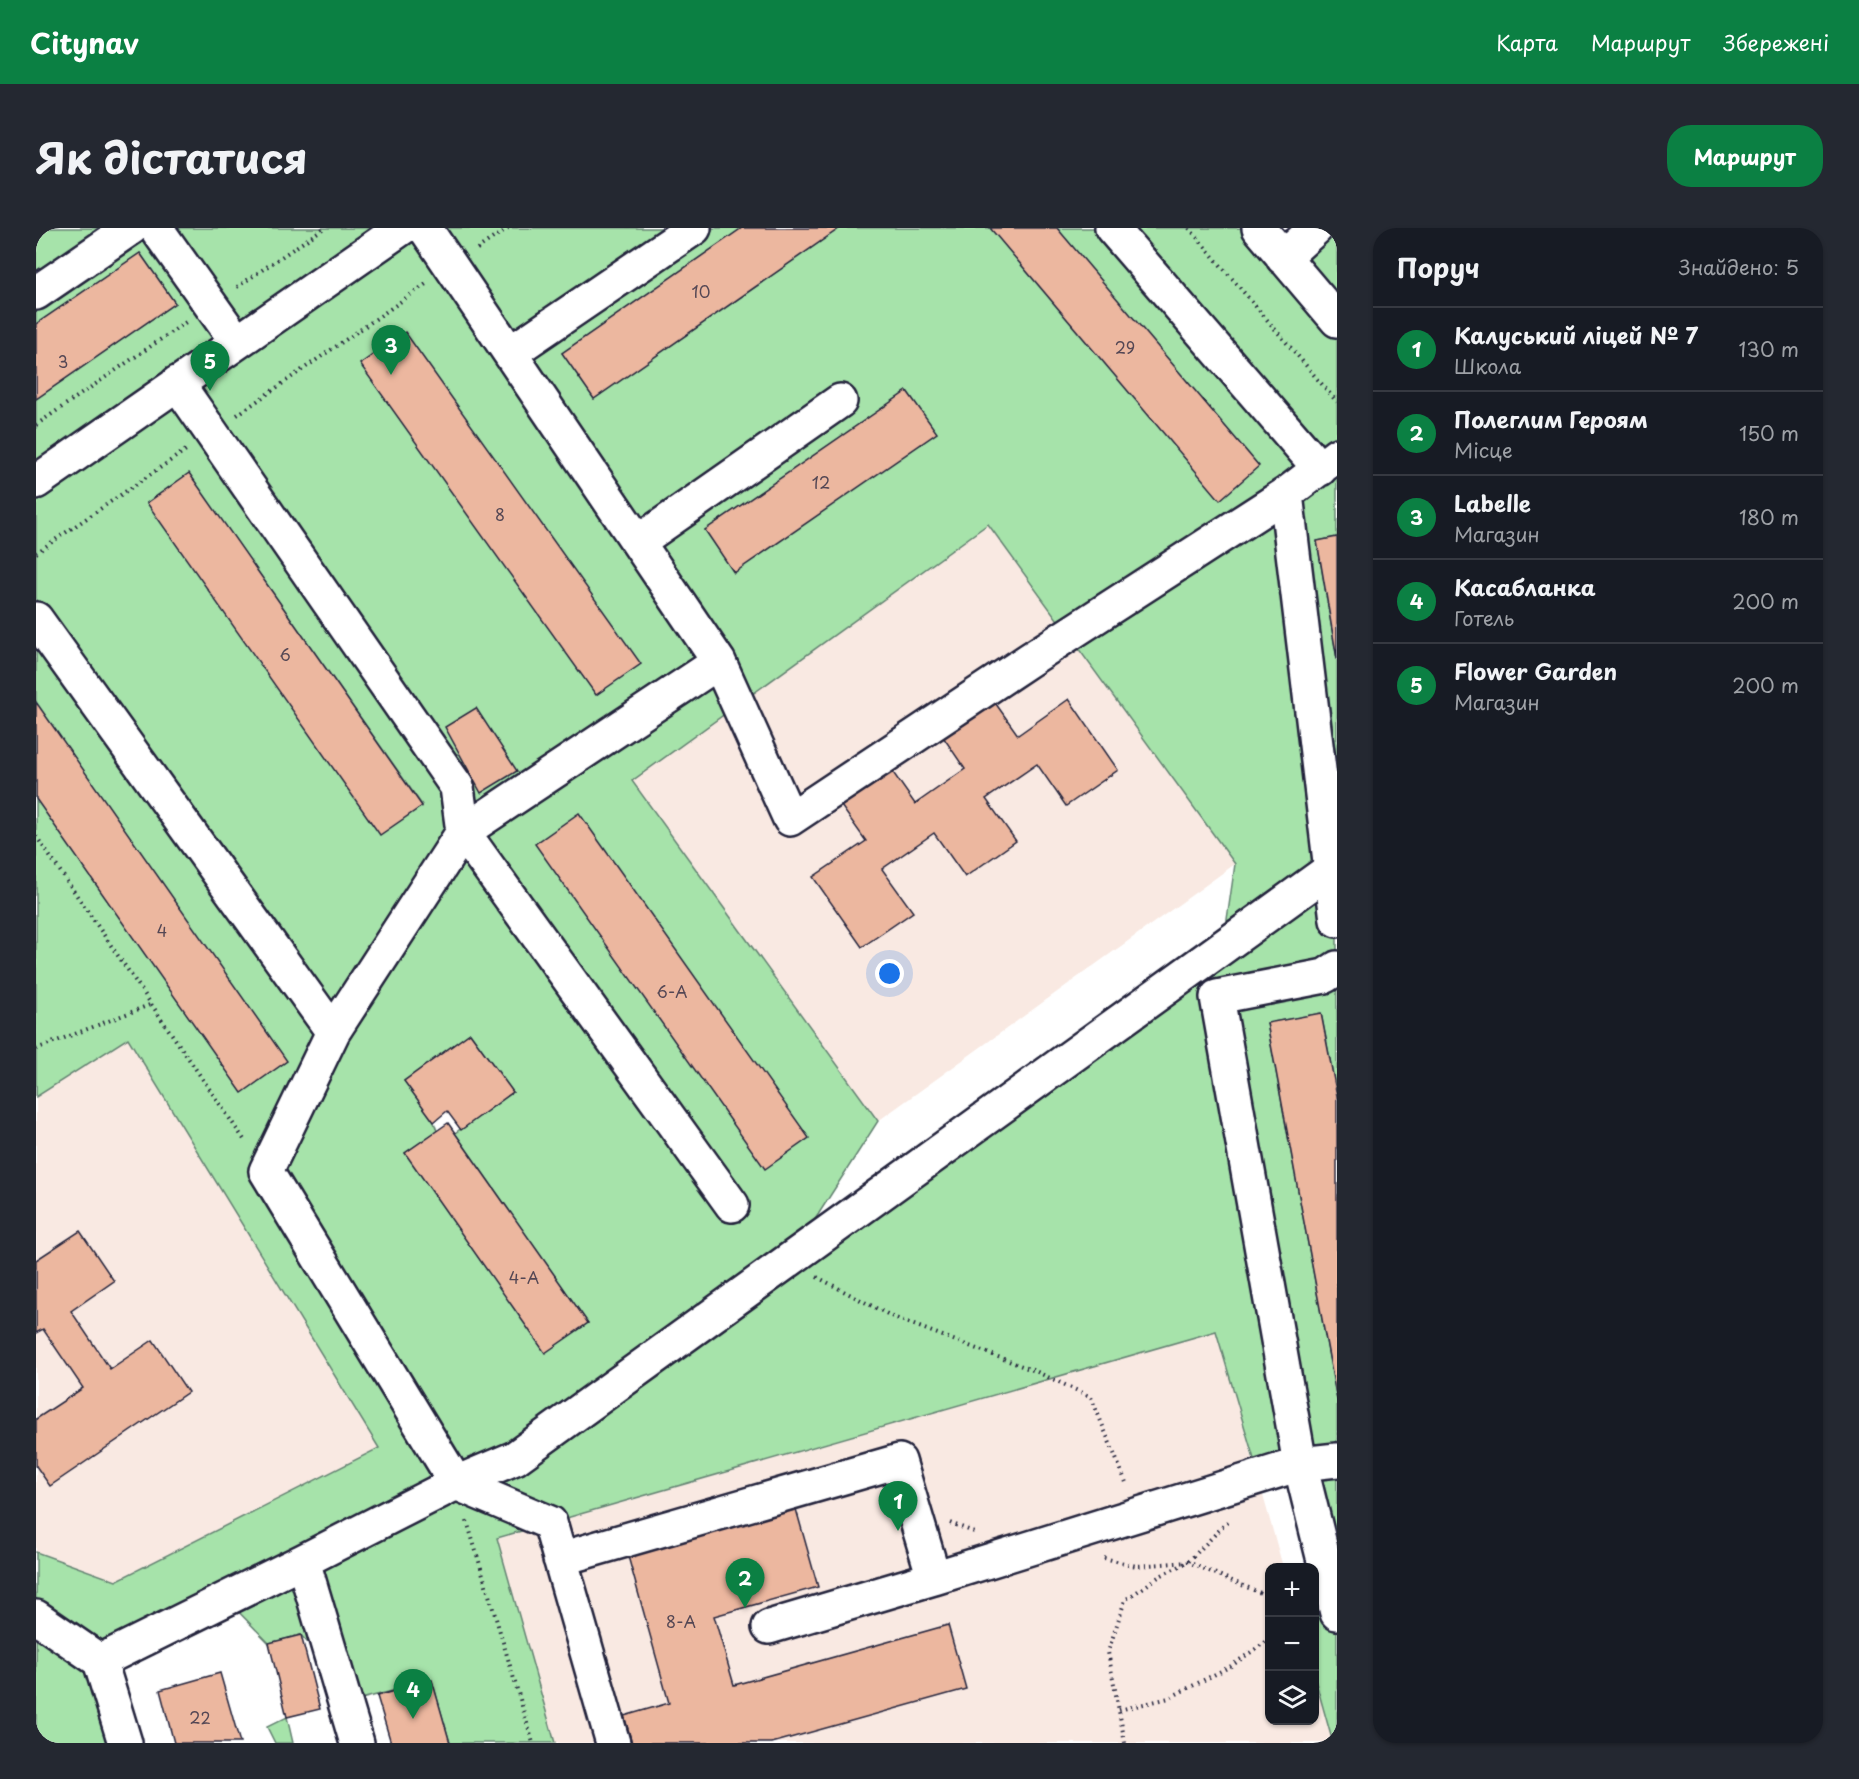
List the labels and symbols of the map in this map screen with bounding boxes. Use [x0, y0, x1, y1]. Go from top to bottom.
house number: 10 [692, 279, 710, 303]
pin: 3 [372, 326, 410, 375]
house number: 29 [1115, 335, 1135, 359]
pin: 5 [190, 342, 230, 391]
house number: 3 [58, 349, 68, 373]
house number: 12 [812, 470, 830, 494]
house number: 8 [495, 502, 505, 526]
house number: 6 [279, 642, 291, 666]
house number: 4 [157, 918, 167, 942]
your location [875, 959, 904, 988]
house number: 6-А [656, 979, 688, 1003]
house number: 4-А [509, 1265, 539, 1289]
pin: 1 [878, 1482, 918, 1531]
pin: 2 [726, 1558, 764, 1608]
house number: 8-А [666, 1609, 696, 1633]
pin: 4 [394, 1670, 433, 1719]
house number: 22 [189, 1705, 211, 1729]

